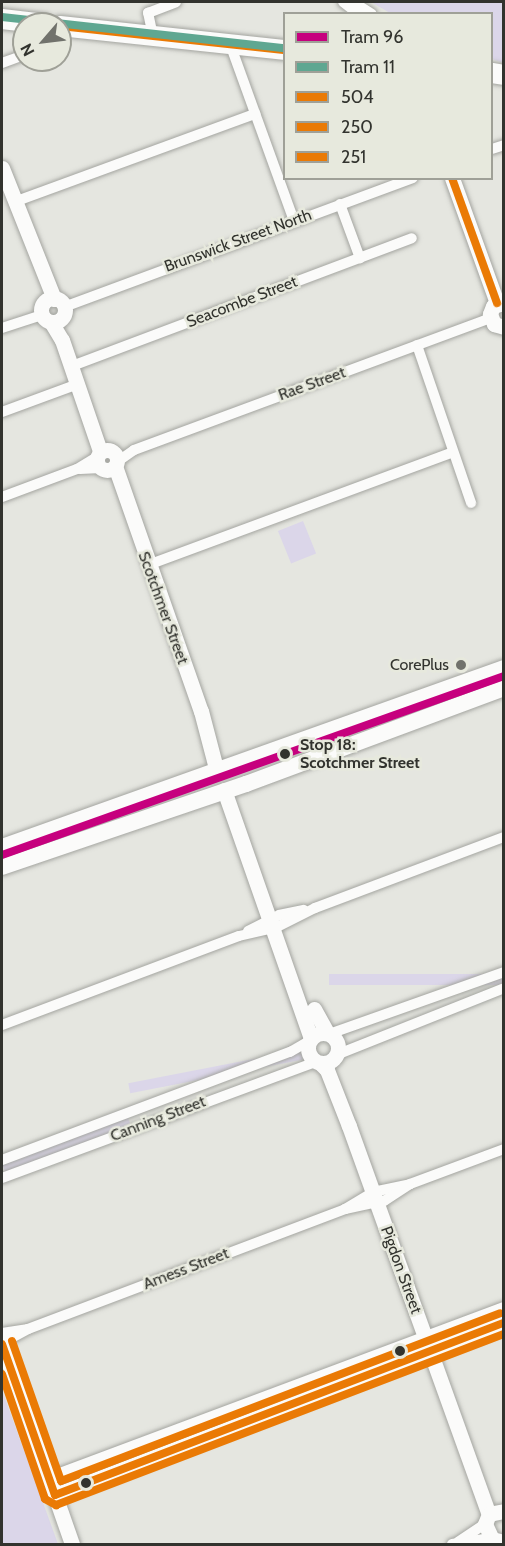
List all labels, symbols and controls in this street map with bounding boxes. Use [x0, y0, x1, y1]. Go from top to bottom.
north arrow [12, 12, 72, 72]
legend [283, 12, 493, 180]
text: Tram 96 [341, 26, 404, 48]
text: N [16, 40, 38, 59]
text: Tram 11 [341, 56, 395, 78]
text: 504 [341, 86, 374, 108]
text: 250 [341, 116, 373, 138]
text: 251 [341, 146, 366, 168]
street label: Brunswick Street North [162, 205, 314, 277]
street label: Seacombe Street [184, 272, 300, 332]
street label: Rae Street [276, 363, 348, 405]
street label: Scotchmer Street [134, 549, 192, 667]
place label: CorePlus [390, 655, 449, 675]
marker: CorePlus [454, 658, 468, 672]
place label: Stop 18: Scotchmer Street [300, 735, 420, 773]
marker: Stop 18: Scotchmer Street [275, 744, 295, 764]
street label: Canning Street [108, 1092, 208, 1146]
street label: Pigdon Street [376, 1224, 426, 1316]
street label: Amess Street [141, 1244, 231, 1294]
unlabelled marker [394, 1345, 406, 1357]
unlabelled marker [80, 1477, 92, 1489]

